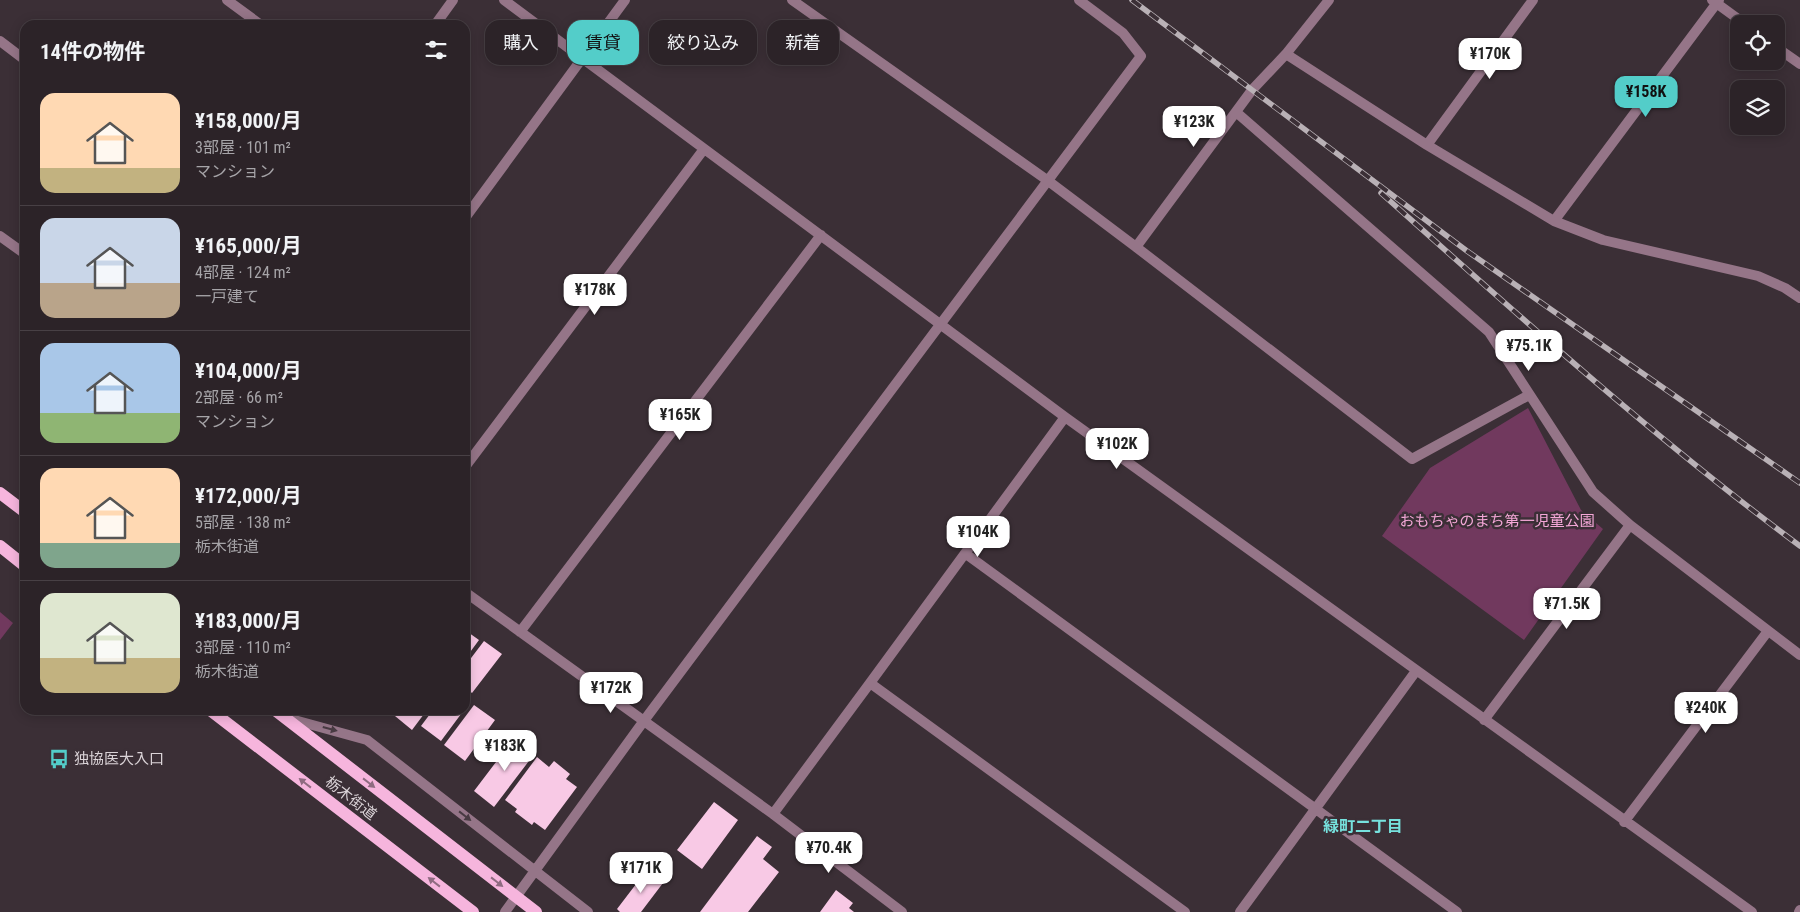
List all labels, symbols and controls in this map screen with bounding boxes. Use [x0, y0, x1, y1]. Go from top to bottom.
map controls [1730, 15, 1785, 135]
button: locate [1730, 15, 1785, 70]
chip: 購入 [485, 20, 557, 65]
chip: 賃貸 [567, 20, 639, 65]
chip: 絞り込み [649, 20, 757, 65]
chip: 新着 [767, 20, 839, 65]
icon: filters [422, 36, 450, 64]
pin: ¥170K [1455, 38, 1525, 80]
text: 14件の物件 [40, 40, 145, 64]
text: ¥170K [1470, 44, 1510, 63]
pin: ¥158K [1611, 76, 1681, 118]
button: layers [1730, 80, 1785, 135]
text: ¥158K [1626, 82, 1666, 101]
pin: ¥123K [1159, 106, 1229, 148]
text: ¥158,000/月 [195, 109, 302, 133]
text: ¥123K [1174, 112, 1214, 131]
icon: home [80, 113, 140, 173]
text: 3部屋 · 101 m² [195, 138, 291, 157]
text: マンション [195, 162, 275, 181]
text: ¥165,000/月 [195, 234, 302, 258]
icon: home [80, 238, 140, 298]
text: 4部屋 · 124 m² [195, 263, 291, 282]
pin: ¥178K [560, 274, 630, 316]
text: ¥178K [575, 280, 615, 299]
text: 一戸建て [195, 287, 259, 306]
pin: ¥75.1K [1488, 330, 1570, 372]
text: ¥75.1K [1506, 336, 1552, 355]
text: ¥104,000/月 [195, 359, 302, 383]
icon: home [80, 363, 140, 423]
text: 2部屋 · 66 m² [195, 388, 283, 407]
pin: ¥165K [645, 398, 715, 441]
text: ¥165K [660, 405, 700, 424]
text: マンション [195, 412, 275, 431]
pin: ¥102K [1082, 428, 1152, 470]
text: ¥102K [1097, 434, 1137, 453]
text: ¥172,000/月 [195, 484, 302, 508]
icon: home [80, 488, 140, 548]
park label: おもちゃのまち第一児童公園 [1399, 512, 1595, 530]
text: 5部屋 · 138 m² [195, 513, 291, 532]
pin: ¥104K [943, 516, 1013, 558]
text: ¥104K [958, 522, 998, 541]
text: 栃木街道 [195, 537, 259, 556]
pin: ¥71.5K [1526, 588, 1608, 630]
text: ¥71.5K [1544, 594, 1590, 613]
text: ¥183,000/月 [195, 609, 302, 633]
icon: home [80, 613, 140, 673]
text: 3部屋 · 110 m² [195, 638, 291, 657]
text: 栃木街道 [195, 662, 259, 681]
pin: ¥172K [576, 672, 646, 714]
text: ¥172K [591, 678, 631, 697]
pin: ¥240K [1671, 692, 1741, 734]
text: ¥240K [1686, 698, 1726, 717]
one-way arrow [323, 726, 338, 734]
pin: ¥183K [470, 730, 540, 772]
text: ¥183K [485, 736, 525, 755]
bus stop icon: 独協医大入口 [48, 748, 70, 770]
place label: 独協医大入口 [74, 750, 164, 768]
street label: 栃木街道 [322, 772, 380, 824]
one-way arrow [362, 777, 375, 788]
one-way arrow [299, 778, 312, 789]
one-way arrow [458, 811, 471, 822]
district label: 緑町二丁目 [1323, 817, 1403, 836]
pin: ¥70.4K [788, 832, 870, 874]
text: ¥70.4K [806, 838, 852, 857]
pin: ¥171K [606, 852, 676, 894]
text: ¥171K [621, 858, 661, 877]
one-way arrow [428, 877, 441, 888]
one-way arrow [490, 877, 504, 887]

